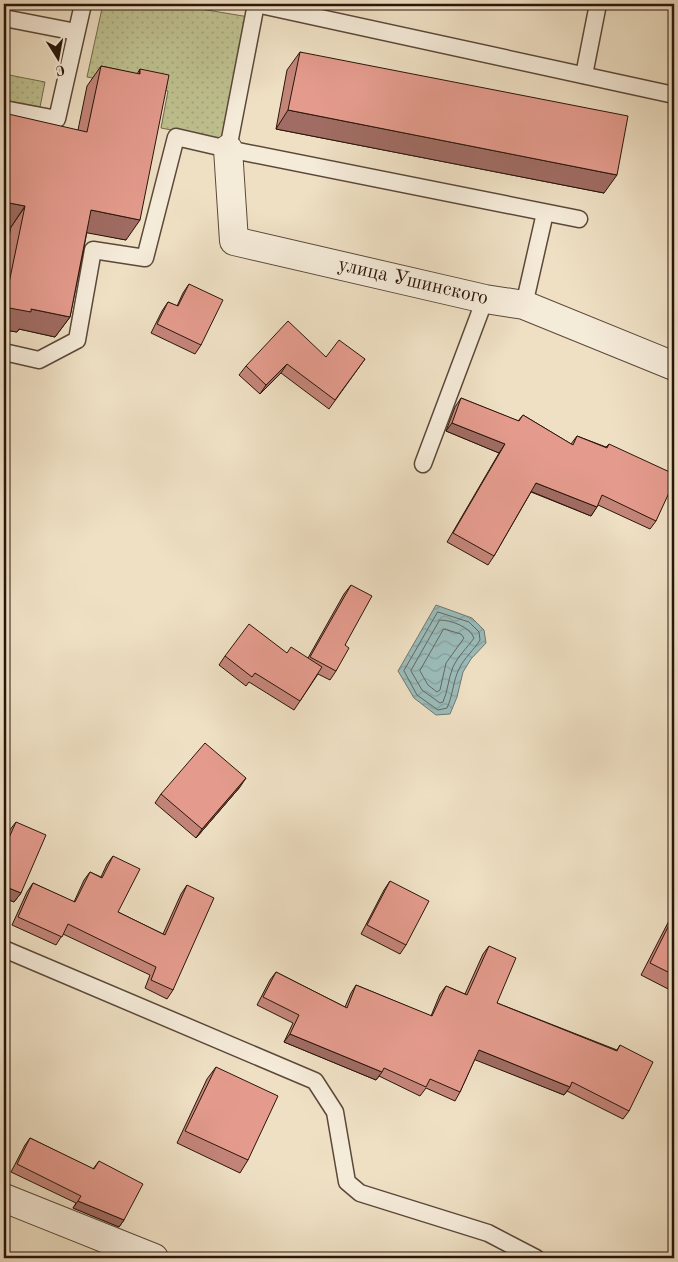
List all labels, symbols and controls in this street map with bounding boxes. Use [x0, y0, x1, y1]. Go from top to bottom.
north arrow [32, 32, 82, 82]
text: С [54, 62, 66, 78]
street label: улица Ушинского [336, 255, 490, 309]

